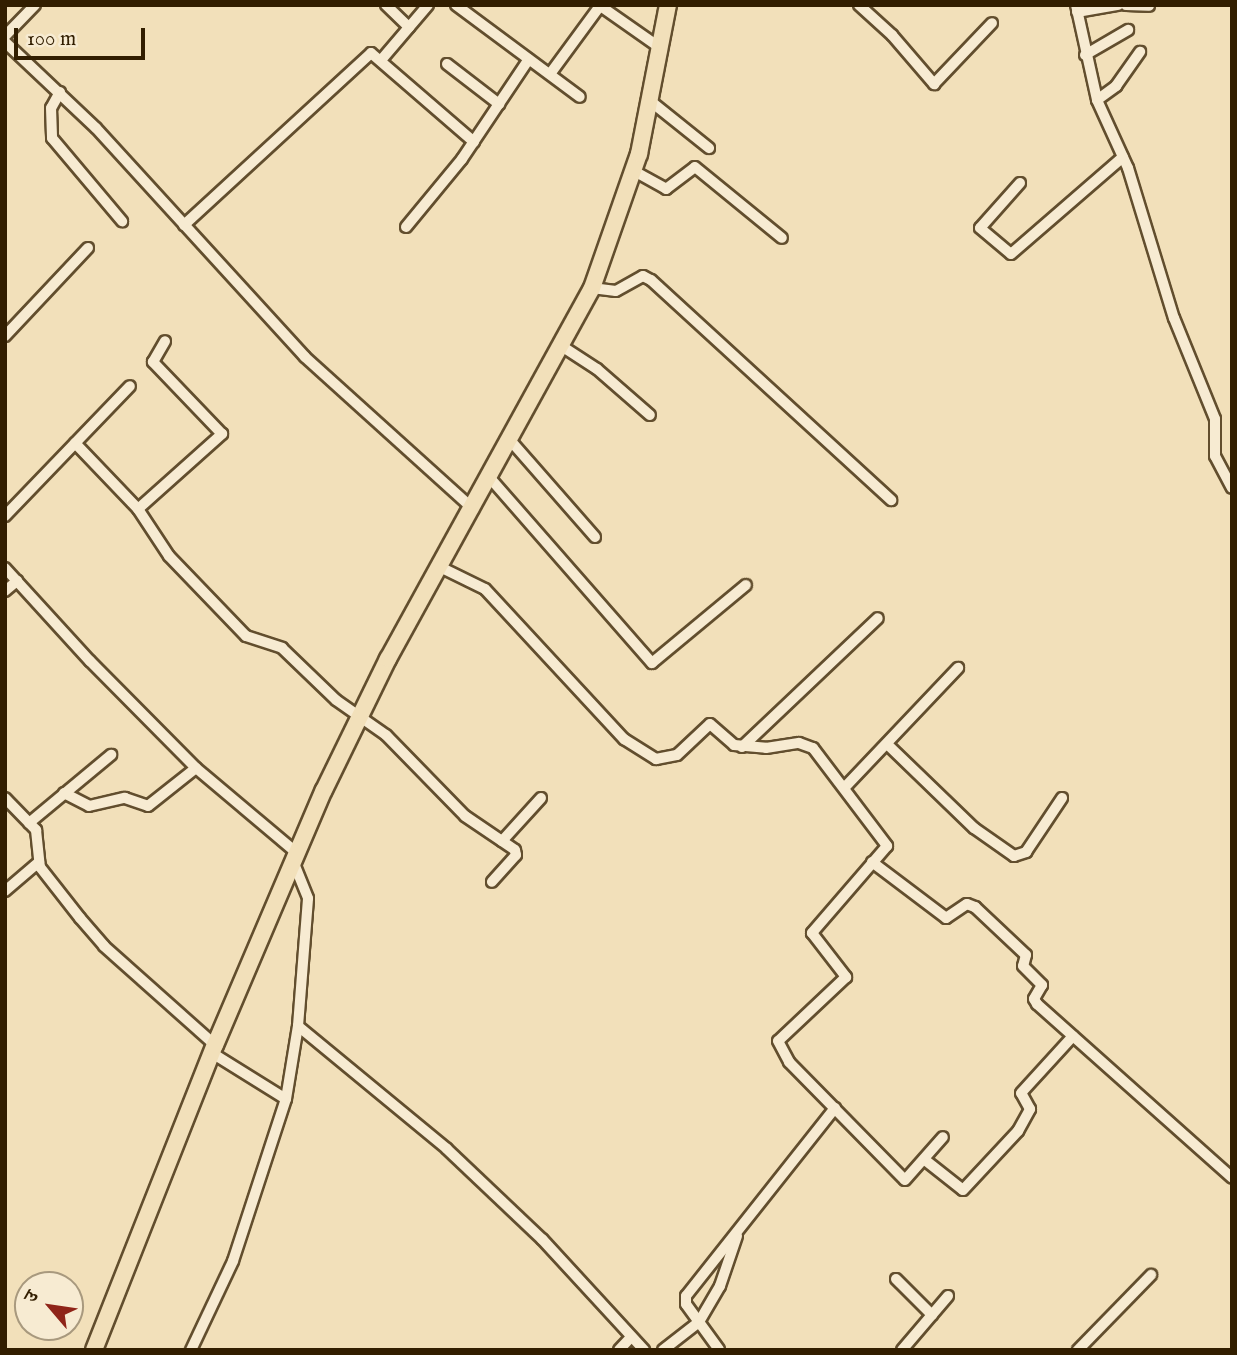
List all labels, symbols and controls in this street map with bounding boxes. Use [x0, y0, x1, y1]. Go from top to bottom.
scale bar [18, 14, 149, 58]
text: 100 m [27, 26, 76, 53]
north arrow [14, 1271, 84, 1341]
text: उ [20, 1287, 45, 1307]

